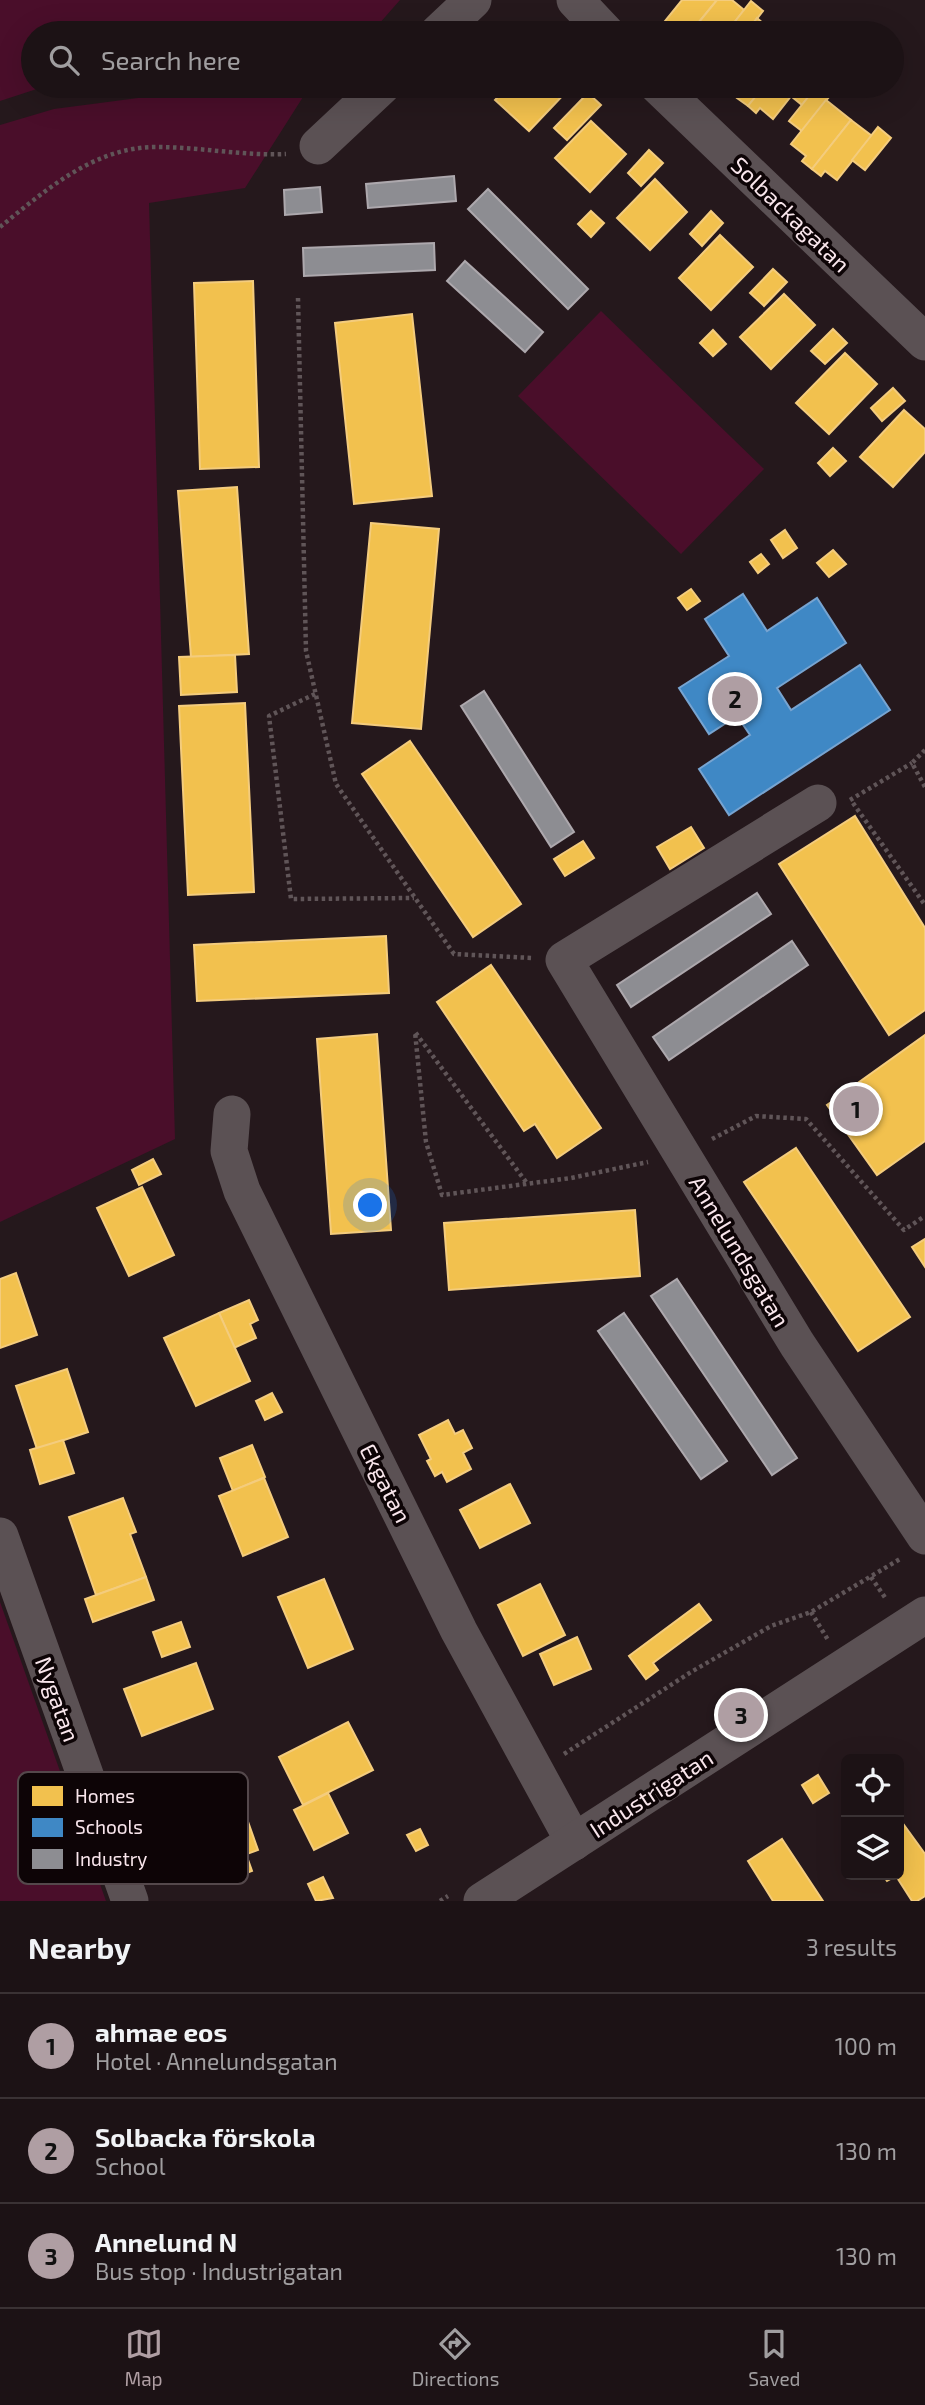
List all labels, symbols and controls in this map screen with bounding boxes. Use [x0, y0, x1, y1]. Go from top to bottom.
search box [21, 21, 904, 98]
icon: search [45, 41, 83, 79]
text: Search here [101, 44, 241, 75]
street label: Solbackagatan [726, 150, 856, 278]
pin: 2 [712, 673, 758, 725]
pin: 1 [833, 1083, 879, 1135]
street label: Annelundsgatan [684, 1170, 796, 1332]
your location [353, 1188, 387, 1222]
street label: Ekgatan [354, 1439, 418, 1527]
street label: Nygatan [30, 1653, 86, 1745]
pin: 3 [718, 1689, 764, 1741]
street label: Industrigatan [584, 1743, 718, 1843]
map controls [841, 1754, 904, 1880]
button: locate [841, 1754, 904, 1817]
legend [18, 1772, 248, 1884]
text: Homes [75, 1784, 135, 1807]
text: Schools [75, 1815, 143, 1838]
button: layers [841, 1817, 904, 1880]
text: Industry [75, 1847, 147, 1870]
text: Nearby [28, 1929, 131, 1965]
text: 3 results [806, 1933, 897, 1961]
text: ahmae eos [95, 2016, 227, 2047]
text: 1 [46, 2032, 56, 2060]
text: 100 m [835, 2032, 897, 2060]
text: Hotel · Annelundsgatan [95, 2047, 338, 2075]
text: Solbacka förskola [95, 2121, 316, 2152]
text: 2 [44, 2137, 58, 2165]
text: 130 m [836, 2137, 897, 2165]
text: School [95, 2152, 165, 2180]
text: Annelund N [95, 2226, 237, 2257]
text: 3 [44, 2242, 58, 2270]
text: 130 m [836, 2242, 897, 2270]
text: Bus stop · Industrigatan [95, 2257, 343, 2285]
tab: Map [125, 2325, 163, 2390]
tab: Directions [412, 2325, 499, 2390]
tab: Saved [748, 2325, 800, 2390]

